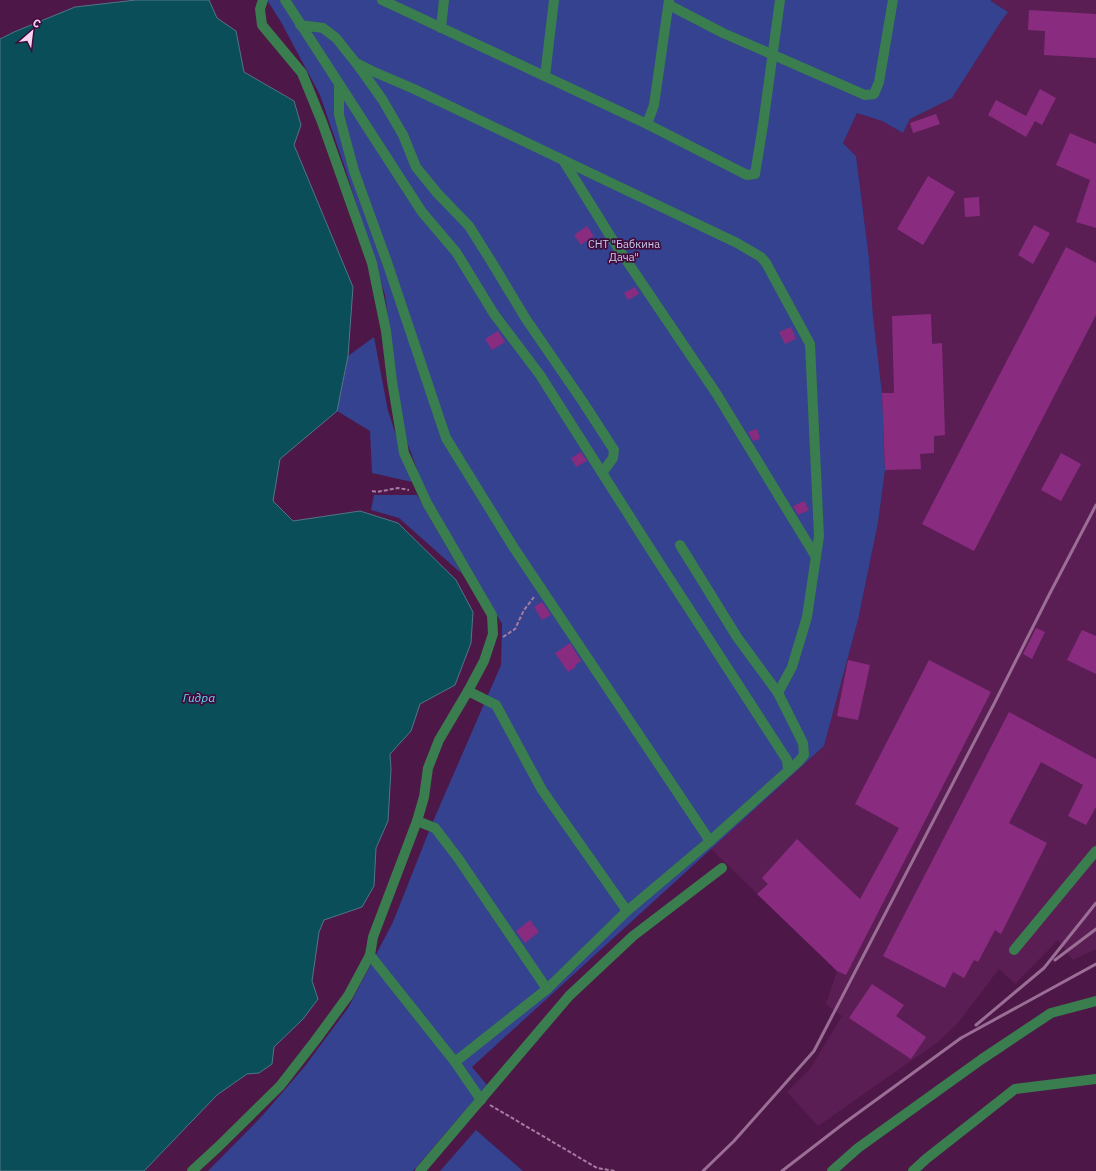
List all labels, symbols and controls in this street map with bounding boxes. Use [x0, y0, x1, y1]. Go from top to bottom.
north arrow [12, 12, 52, 52]
text: С [30, 15, 43, 31]
park label: СНТ "Бабкина Дача" [588, 237, 660, 264]
water label: Гидра [183, 690, 215, 705]

